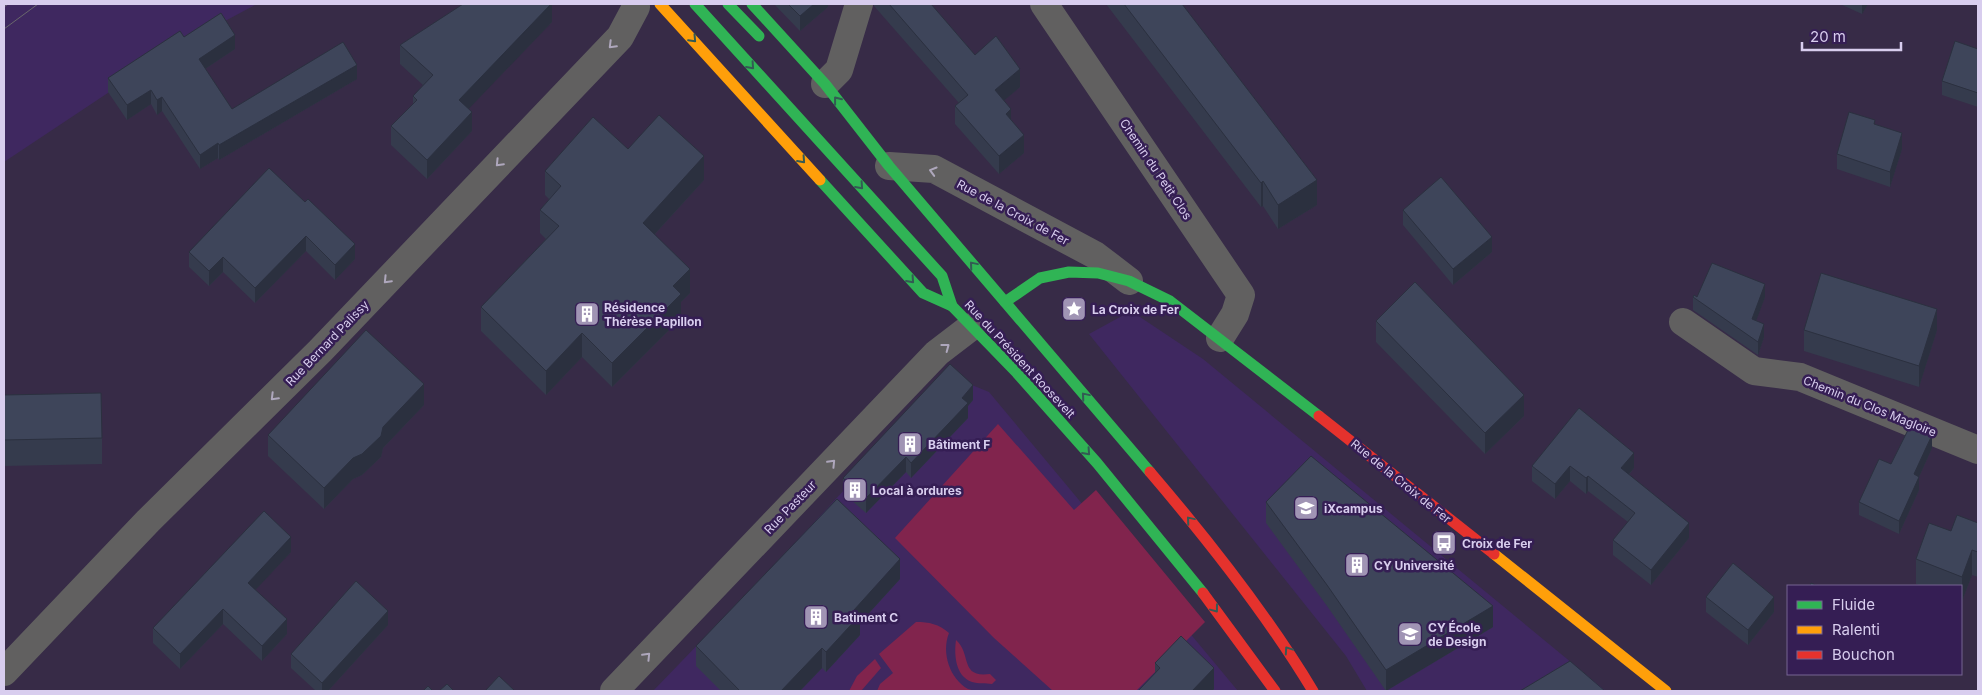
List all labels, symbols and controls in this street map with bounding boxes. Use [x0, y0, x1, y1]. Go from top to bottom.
scale bar [1802, 20, 1901, 52]
text: 20 m [1810, 27, 1846, 46]
one-way arrow [687, 34, 696, 43]
one-way arrow [608, 39, 617, 48]
one-way arrow [745, 60, 754, 69]
one-way arrow [834, 96, 843, 106]
street label: Chemin du Petit Clos [1117, 116, 1195, 222]
one-way arrow [797, 154, 806, 163]
one-way arrow [496, 157, 505, 166]
one-way arrow [929, 166, 937, 177]
street label: Rue de la Croix de Fer [954, 176, 1072, 248]
one-way arrow [854, 181, 863, 190]
one-way arrow [970, 261, 979, 270]
one-way arrow [384, 275, 393, 284]
one-way arrow [906, 275, 915, 284]
place icon: La Croix de Fer [1061, 296, 1087, 322]
street label: Rue Bernard Palissy [282, 297, 372, 389]
street label: Rue du Président Roosevelt [961, 297, 1079, 421]
place label: Résidence Thérèse Papillon [604, 300, 702, 329]
building icon: Résidence Thérèse Papillon [574, 301, 600, 327]
place label: La Croix de Fer [1092, 302, 1179, 317]
one-way arrow [940, 344, 949, 352]
street label: Chemin du Clos Magloire [1801, 372, 1939, 440]
one-way arrow [271, 391, 280, 400]
one-way arrow [1082, 392, 1091, 401]
building icon: Bâtiment F [897, 431, 923, 457]
street label: Rue de la Croix de Fer [1348, 436, 1455, 526]
place label: Bâtiment F [928, 437, 990, 452]
one-way arrow [1082, 447, 1091, 456]
one-way arrow [826, 459, 835, 468]
street label: Rue Pasteur [761, 477, 819, 537]
building icon: Local à ordures [842, 477, 868, 503]
place label: Local à ordures [872, 483, 962, 498]
school or university icon: iXcampus [1293, 495, 1319, 521]
place label: iXcampus [1324, 501, 1383, 516]
one-way arrow [1187, 516, 1196, 525]
bus stop icon: Croix de Fer [1431, 530, 1457, 556]
place label: Croix de Fer [1462, 536, 1532, 551]
building icon: CY Université [1344, 552, 1370, 578]
place label: CY Université [1374, 558, 1454, 573]
legend [1787, 585, 1962, 675]
text: Fluide [1832, 595, 1875, 614]
one-way arrow [1210, 603, 1218, 612]
building icon: Batiment C [803, 604, 829, 630]
place label: Batiment C [834, 610, 898, 625]
place label: CY École de Design [1428, 620, 1486, 649]
text: Ralenti [1832, 620, 1880, 639]
school or university icon: CY École de Design [1397, 621, 1423, 647]
text: Bouchon [1832, 645, 1895, 664]
one-way arrow [1284, 646, 1294, 655]
one-way arrow [641, 653, 650, 662]

